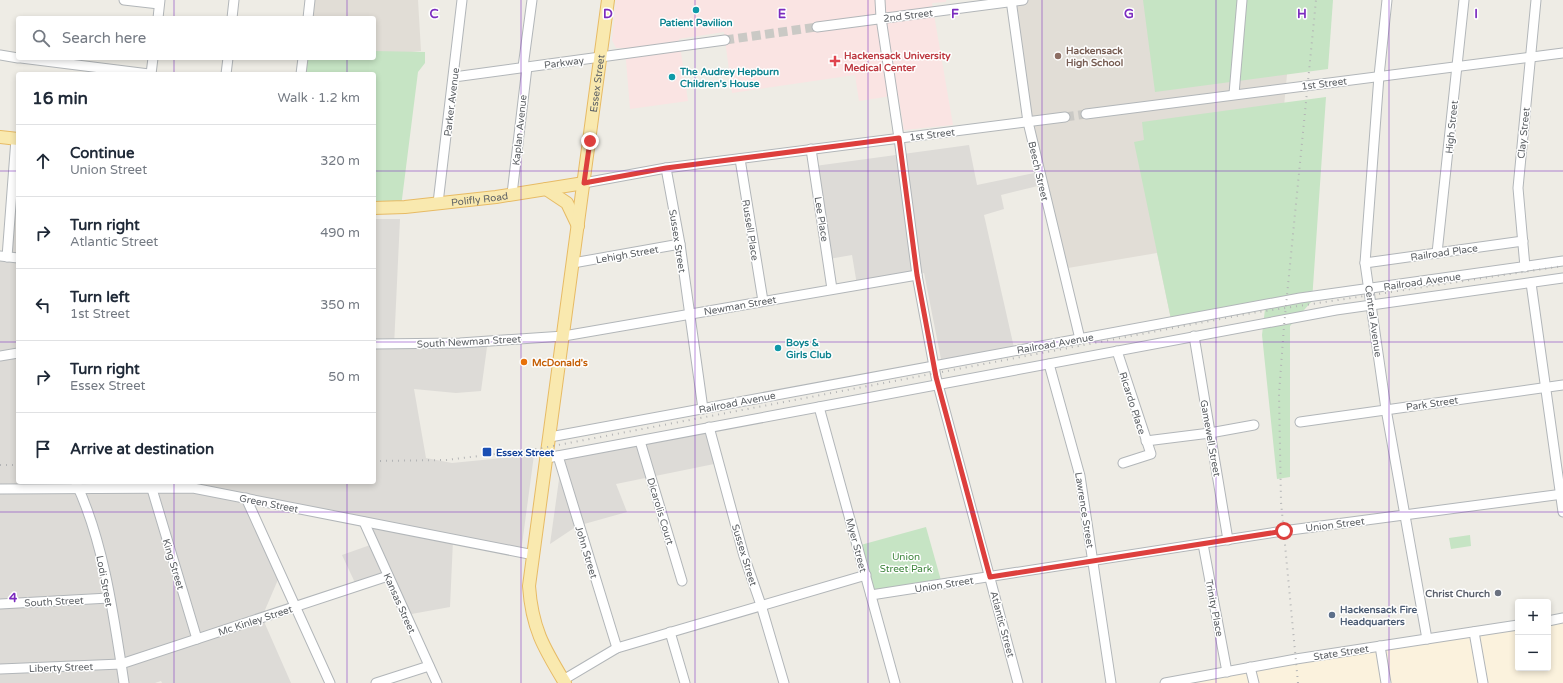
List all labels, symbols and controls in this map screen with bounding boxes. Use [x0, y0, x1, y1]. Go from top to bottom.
marker: Patient Pavilion [691, 5, 701, 15]
text: C [429, 6, 439, 22]
text: D [603, 6, 613, 22]
text: E [778, 6, 786, 22]
text: F [951, 6, 959, 22]
text: G [1124, 6, 1134, 22]
text: H [1297, 6, 1307, 22]
text: I [1474, 6, 1478, 22]
street label: 2nd Street [883, 7, 934, 25]
search box [16, 16, 376, 60]
place label: Patient Pavilion [659, 17, 733, 29]
icon: search [30, 27, 52, 49]
text: Search here [62, 29, 146, 47]
place label: Hackensack High School [1066, 45, 1123, 69]
place label: Hackensack University Medical Center [844, 50, 951, 74]
marker: Hackensack High School [1053, 51, 1063, 61]
street label: Essex Street [588, 54, 608, 113]
street label: Parkway [543, 55, 585, 71]
marker: Hackensack University Medical Center [829, 55, 841, 67]
place label: The Audrey Hepburn Children's House [679, 66, 779, 90]
street label: Parker Avenue [442, 67, 462, 137]
marker: The Audrey Hepburn Children's House [667, 72, 677, 82]
street label: 1st Street [1301, 75, 1348, 93]
text: 16 min [32, 88, 88, 109]
text: Walk · 1.2 km [278, 90, 360, 106]
street label: Kaplan Avenue [510, 94, 530, 166]
street label: High Street [1443, 100, 1461, 154]
street label: Clay Street [1515, 107, 1533, 159]
street label: 1st Street [909, 126, 956, 144]
route end [581, 132, 599, 150]
street label: Beech Street [1025, 140, 1051, 202]
text: Continue [70, 144, 134, 162]
icon: ahead [32, 150, 54, 172]
text: 320 m [320, 153, 360, 169]
text: Union Street [70, 162, 147, 178]
street label: Polifly Road [451, 190, 509, 209]
street label: Lee Place [812, 196, 831, 243]
street label: Russell Place [739, 199, 761, 262]
street label: Sussex Street [666, 209, 688, 274]
text: Turn right [70, 216, 140, 234]
icon: right [32, 222, 54, 244]
text: 490 m [320, 225, 360, 241]
text: Atlantic Street [70, 234, 158, 250]
street label: Railroad Place [1410, 242, 1479, 264]
street label: Lehigh Street [595, 244, 660, 266]
street label: Railroad Avenue [1383, 271, 1462, 293]
street label: Central Avenue [1362, 284, 1384, 358]
text: Turn left [70, 288, 130, 306]
icon: left [32, 294, 54, 316]
street label: Newman Street [703, 294, 778, 318]
text: 350 m [320, 297, 360, 313]
text: 1st Street [70, 306, 130, 322]
street label: Railroad Avenue [1016, 331, 1095, 357]
street label: South Newman Street [417, 333, 522, 351]
place label: Boys & Girls Club [786, 337, 832, 361]
marker: Boys & Girls Club [773, 343, 783, 353]
marker: McDonald's [519, 357, 529, 367]
place label: McDonald's [532, 357, 588, 369]
text: Turn right [70, 360, 140, 378]
icon: right [32, 366, 54, 388]
text: 50 m [328, 369, 360, 385]
street label: Ricardo Place [1116, 371, 1148, 436]
text: Essex Street [70, 378, 146, 394]
street label: Railroad Avenue [698, 390, 777, 416]
street label: Park Street [1405, 394, 1459, 414]
street label: Gamewell Street [1197, 399, 1223, 478]
icon: arrive [32, 438, 54, 460]
text: Arrive at destination [70, 440, 214, 458]
marker: Essex Street [481, 446, 493, 458]
place label: Essex Street [496, 447, 554, 459]
street label: Lawrence Street [1072, 471, 1096, 549]
street label: Dicarolis Court [644, 476, 676, 546]
street label: Green Street [238, 492, 299, 516]
street label: Union Street [1305, 515, 1365, 535]
street label: Myer Street [843, 517, 869, 574]
route start [1275, 522, 1293, 540]
street label: Sussex Street [729, 523, 759, 588]
street label: John Street [572, 525, 600, 580]
street label: King Street [160, 537, 187, 591]
park label: Union Street Park [880, 551, 933, 575]
street label: Lodi Street [93, 555, 115, 608]
street label: Kansas Street [380, 571, 418, 636]
street label: Union Street [914, 574, 975, 596]
street label: Trinity Place [1203, 579, 1225, 638]
place label: Christ Church [1425, 588, 1490, 600]
marker: Christ Church [1493, 588, 1503, 598]
text: 4 [9, 590, 18, 606]
street label: Atlantic Street [987, 590, 1017, 659]
street label: South Street [24, 594, 84, 610]
map controls [1515, 599, 1551, 671]
button: + [1515, 599, 1551, 635]
street label: Mc Kinley Street [217, 603, 294, 639]
place label: Hackensack Fire Headquarters [1340, 604, 1418, 628]
marker: Hackensack Fire Headquarters [1327, 610, 1337, 620]
button: − [1515, 635, 1551, 671]
street label: State Street [1313, 643, 1370, 663]
street label: Liberty Street [29, 661, 94, 675]

